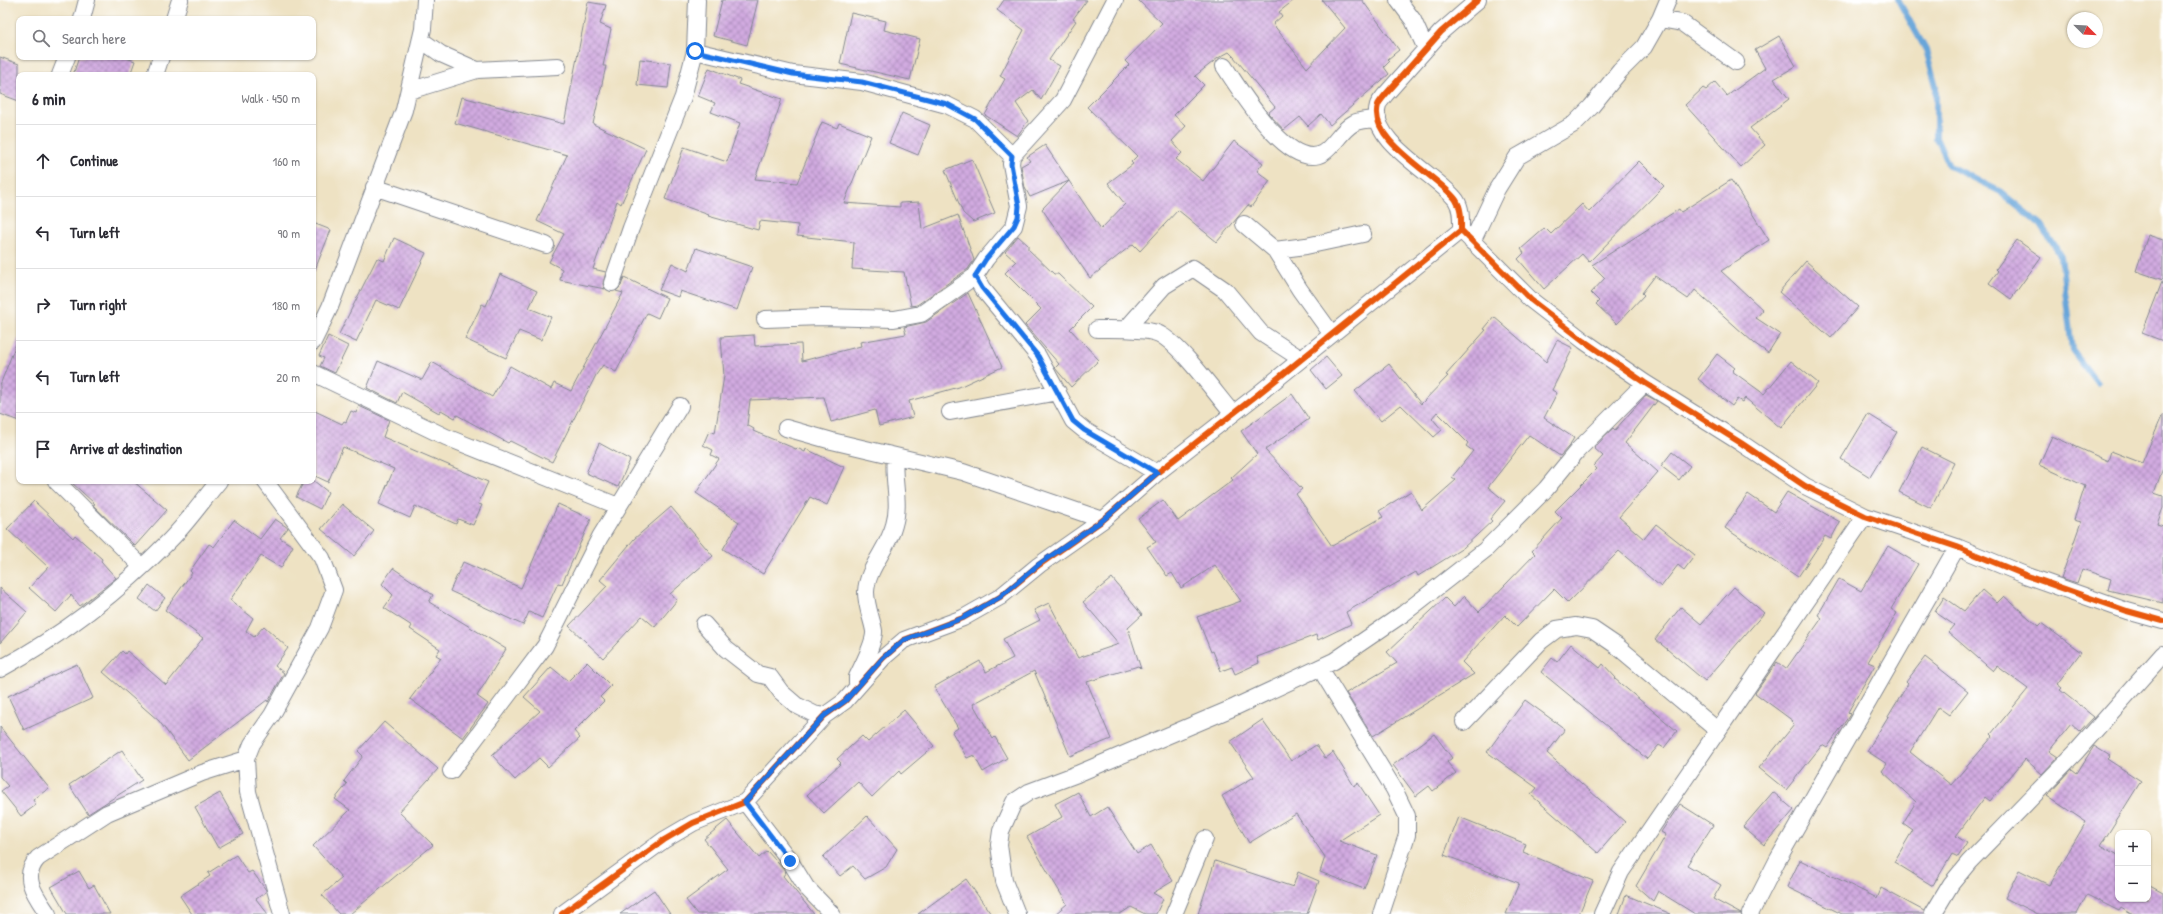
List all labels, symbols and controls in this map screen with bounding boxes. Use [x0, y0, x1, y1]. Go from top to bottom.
north arrow [2067, 12, 2103, 48]
search box [16, 16, 316, 60]
icon: search [30, 27, 52, 49]
text: Search here [62, 28, 126, 49]
route start [686, 42, 704, 60]
text: 6 min [32, 87, 66, 110]
text: Walk · 450 m [241, 89, 300, 107]
icon: ahead [32, 150, 54, 172]
text: Continue [70, 150, 118, 171]
text: 160 m [272, 152, 300, 170]
icon: left [32, 222, 54, 244]
text: Turn left [70, 222, 120, 243]
text: 90 m [278, 224, 300, 242]
icon: right [32, 294, 54, 316]
text: Turn right [70, 294, 126, 315]
text: 180 m [272, 296, 300, 314]
icon: left [32, 366, 54, 388]
text: Turn left [70, 366, 120, 387]
text: 20 m [276, 368, 300, 386]
icon: arrive [32, 438, 54, 460]
text: Arrive at destination [70, 438, 182, 459]
map controls [2115, 830, 2151, 902]
button: + [2115, 830, 2151, 866]
route end [781, 852, 799, 870]
button: − [2115, 866, 2151, 902]

